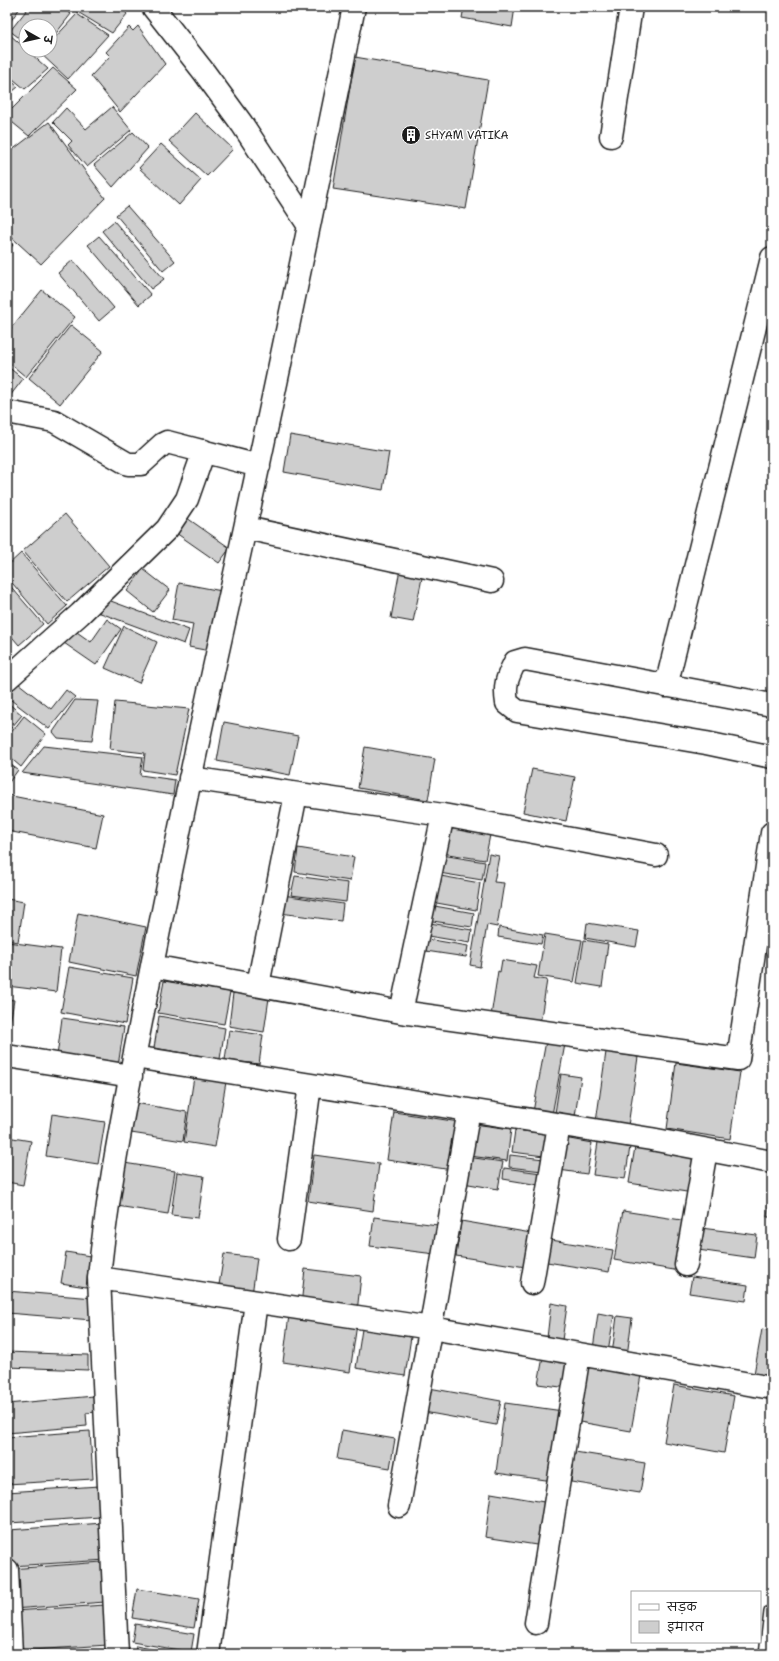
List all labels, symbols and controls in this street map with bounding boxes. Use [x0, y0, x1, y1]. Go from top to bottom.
north arrow [18, 18, 58, 58]
text: उ [39, 34, 55, 46]
building icon: SHYAM VATIKA [400, 124, 422, 146]
place label: SHYAM VATIKA [425, 128, 509, 143]
legend [631, 1591, 761, 1643]
text: सड़क [666, 1599, 698, 1615]
text: इमारत [667, 1619, 705, 1635]

